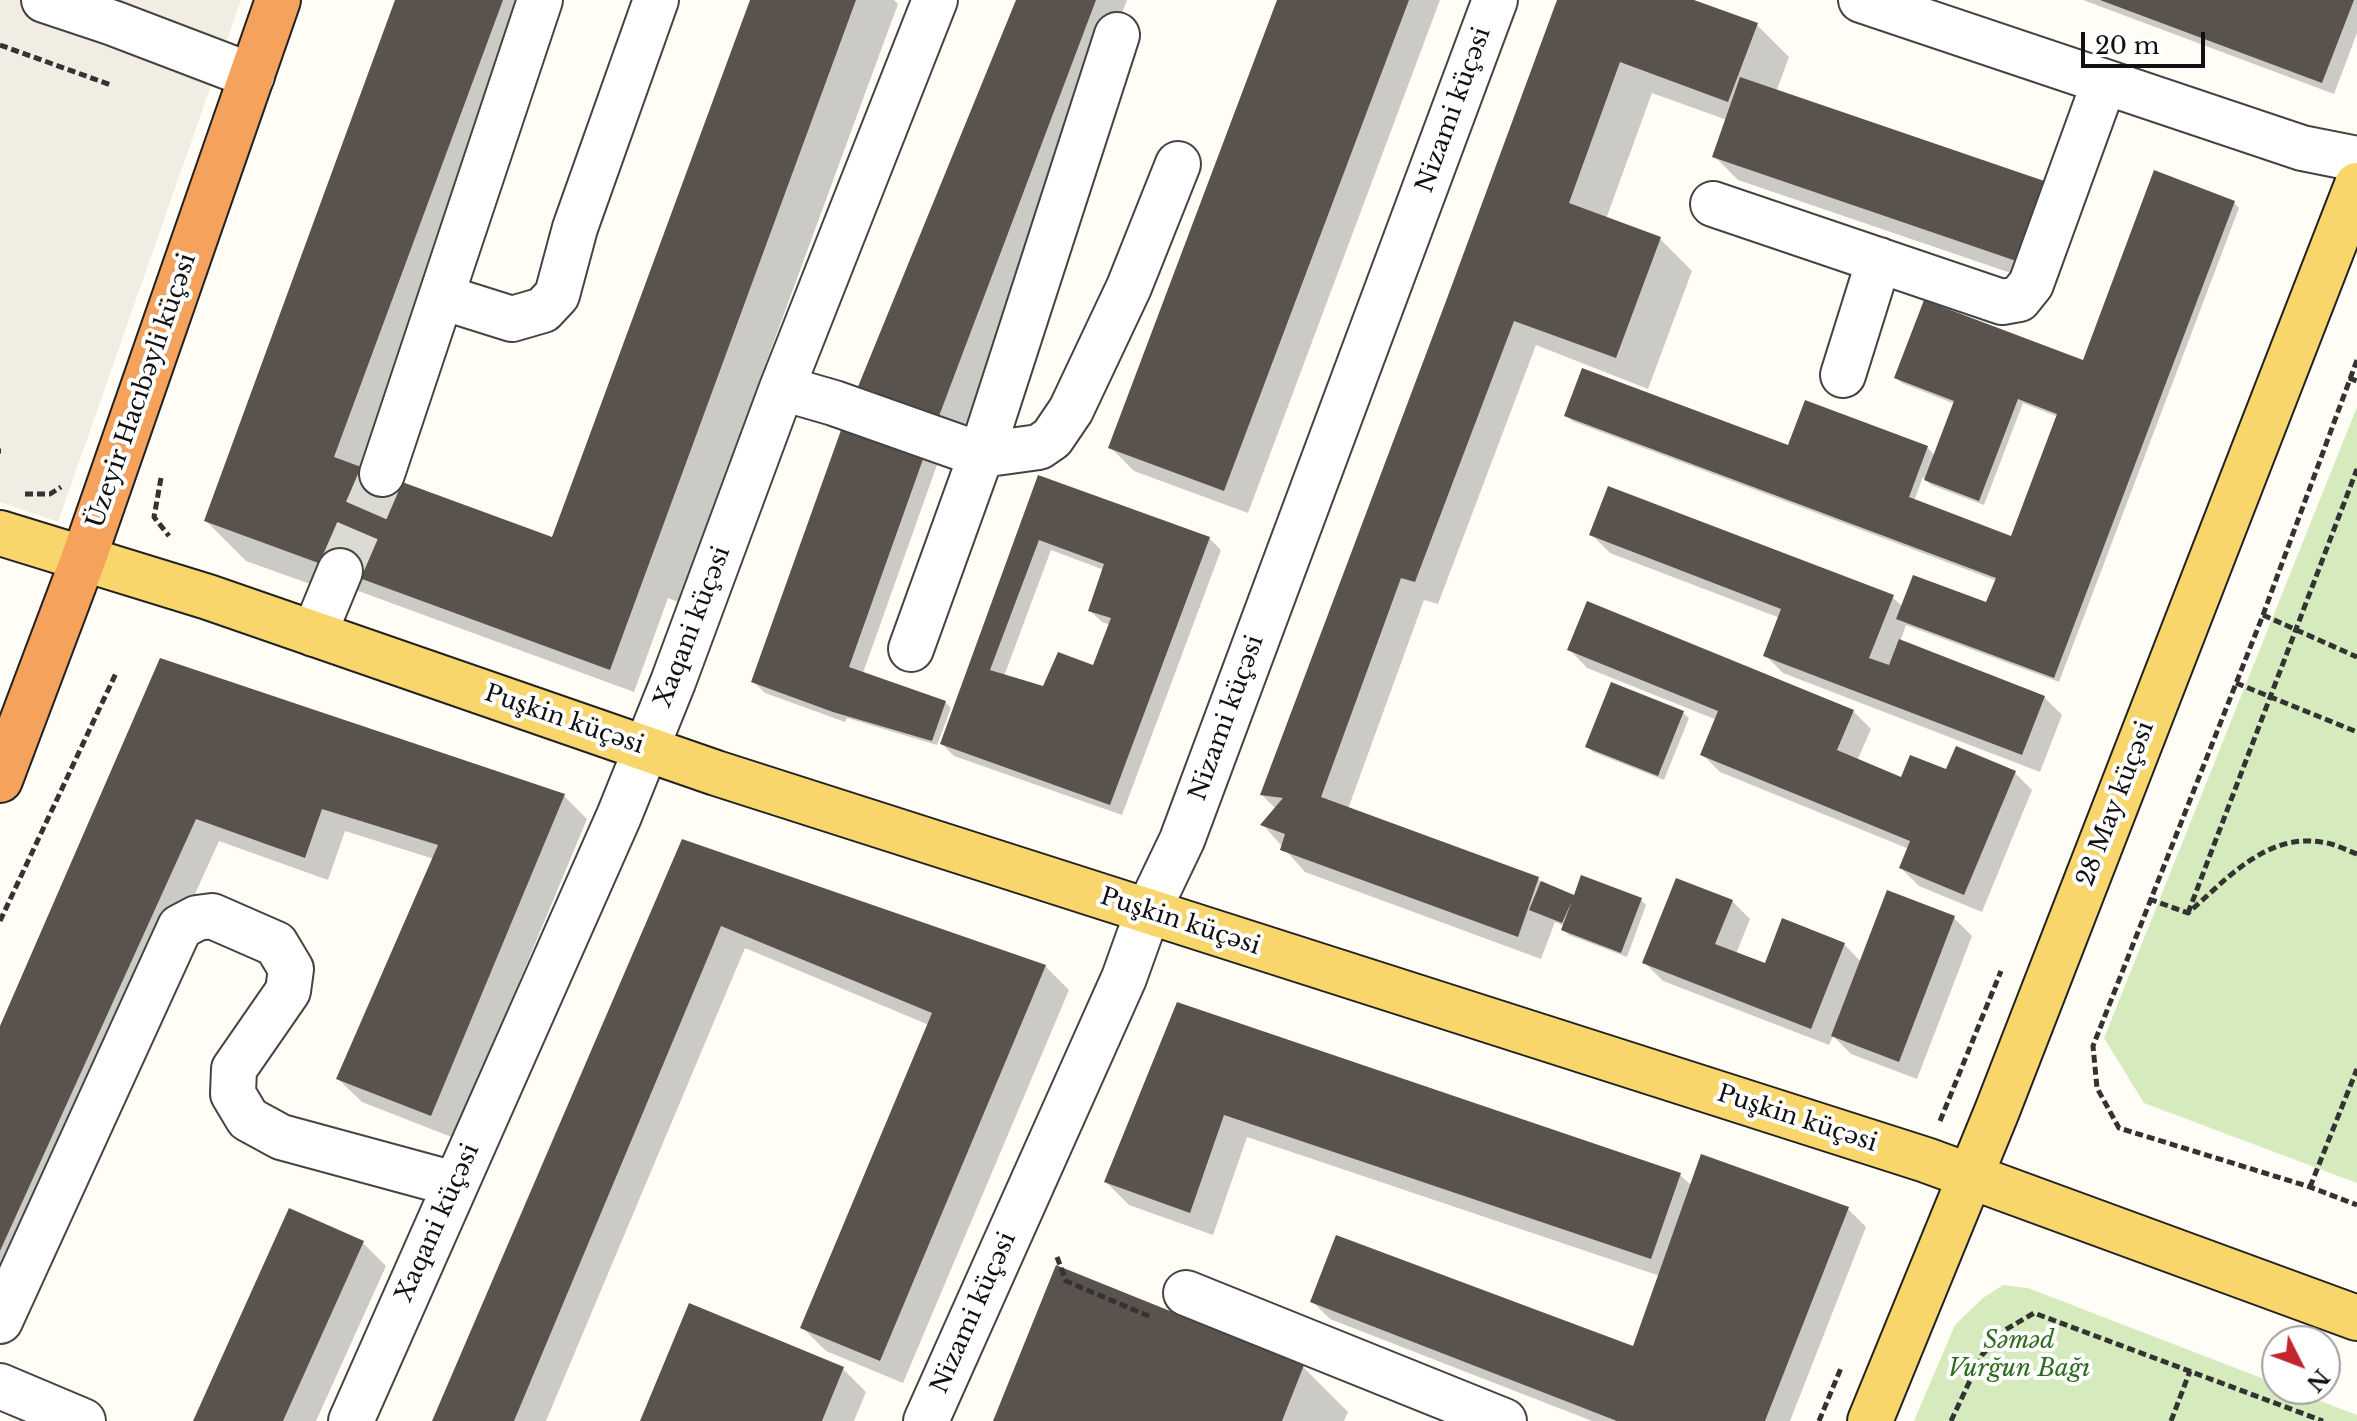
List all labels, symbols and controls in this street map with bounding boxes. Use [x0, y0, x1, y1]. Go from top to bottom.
scale bar [2085, 16, 2209, 66]
street label: Nizami küçəsi [1411, 24, 1497, 196]
text: 20 m [2095, 31, 2160, 60]
street label: Üzeyir Hacıbəyli küçəsi [81, 250, 203, 532]
street label: Xaqani küçəsi [649, 542, 737, 712]
street label: Nizami küçəsi [1184, 632, 1270, 804]
street label: Puşkin küçəsi [481, 679, 647, 761]
street label: 28 May küçəsi [2071, 718, 2161, 890]
street label: Puşkin küçəsi [1096, 883, 1264, 961]
street label: Puşkin küçəsi [1713, 1080, 1881, 1158]
street label: Xaqani küçəsi [390, 1139, 486, 1307]
street label: Nizami küçəsi [926, 1228, 1022, 1398]
north arrow [2261, 1325, 2341, 1405]
park label: Səməd Vurğun Bağı [1948, 1327, 2090, 1383]
text: N [2301, 1363, 2335, 1397]

